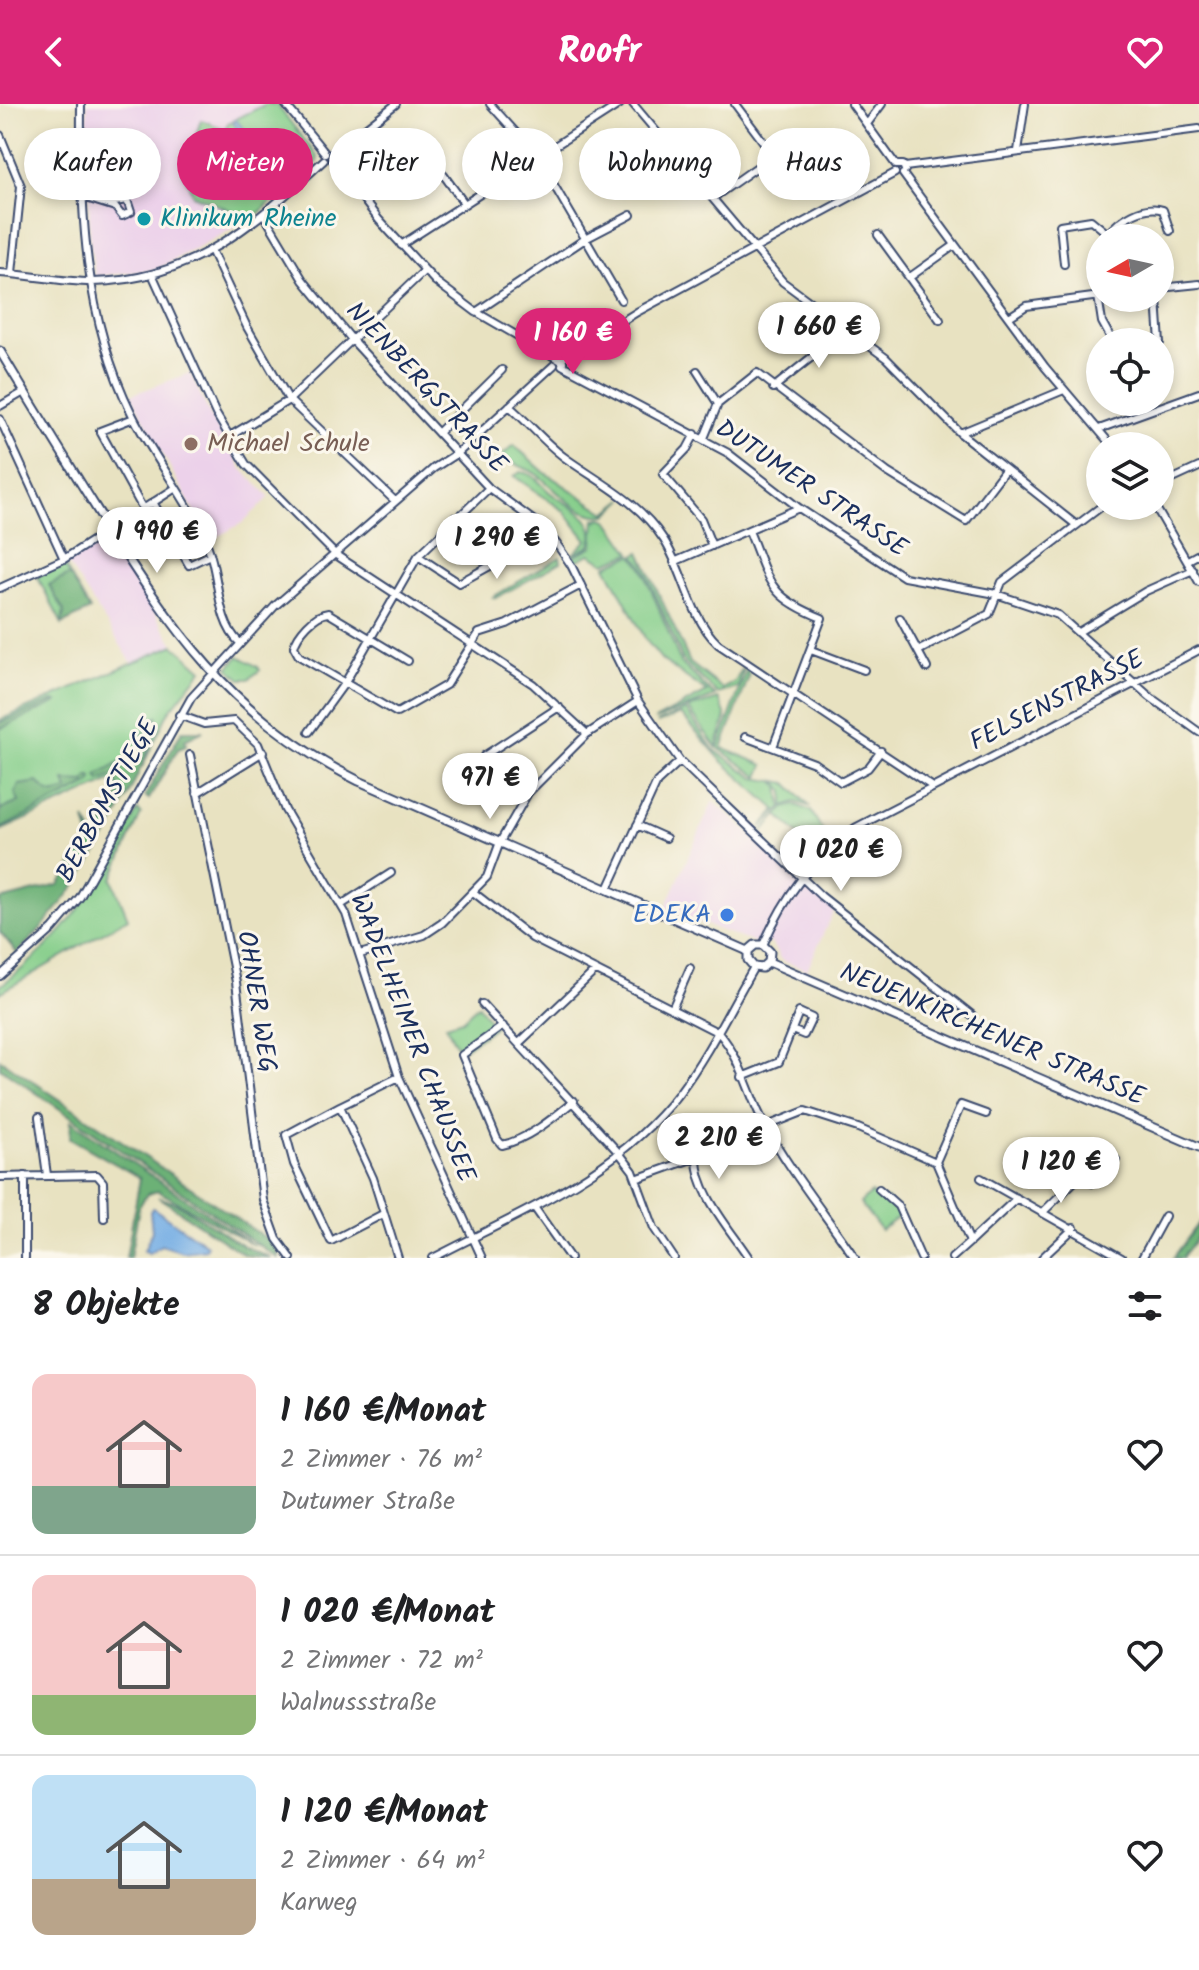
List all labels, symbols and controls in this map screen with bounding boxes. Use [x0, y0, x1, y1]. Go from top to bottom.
text: Roofr [558, 24, 641, 81]
icon: back [32, 30, 76, 74]
icon: heart [1123, 30, 1167, 74]
chip: Kaufen [24, 128, 161, 200]
chip: Mieten [177, 128, 313, 200]
chip: Filter [329, 128, 446, 200]
chip: Neu [462, 128, 563, 200]
chip: Wohnung [579, 128, 741, 200]
chip: Haus [757, 128, 870, 200]
place label: Klinikum Rheine [160, 198, 337, 240]
marker: Klinikum Rheine [135, 210, 153, 228]
north arrow [1086, 224, 1174, 312]
map controls [1086, 224, 1174, 520]
street label: NIENBERGSTRASSE [335, 292, 518, 484]
pin: 1 660 € [745, 302, 893, 370]
text: 1 660 € [776, 307, 862, 349]
pin: 1 160 € [499, 308, 647, 376]
text: 1 160 € [533, 313, 613, 355]
button: locate [1086, 328, 1174, 416]
street label: DUTUMER STRASSE [706, 409, 917, 570]
place label: Michael Schule [207, 423, 370, 465]
button: layers [1086, 432, 1174, 520]
marker: Michael Schule [182, 435, 200, 453]
pin: 1 990 € [83, 507, 231, 575]
text: 1 990 € [115, 512, 199, 554]
pin: 1 290 € [423, 513, 571, 581]
text: 1 290 € [454, 518, 540, 560]
street label: FELSENSTRASSE [962, 639, 1152, 763]
street label: BERBOMSTIEGE [46, 711, 171, 891]
pin: 971 € [434, 753, 546, 821]
text: 971 € [460, 758, 520, 800]
pin: 1 020 € [767, 825, 915, 893]
text: 1 020 € [798, 830, 884, 872]
street label: WADELHEIMER CHAUSSEE [337, 887, 487, 1189]
place label: EDEKA [633, 894, 711, 936]
marker: EDEKA [718, 906, 736, 924]
street label: OHNER WEG [224, 928, 288, 1076]
street label: NEUENKIRCHENER STRASSE [833, 952, 1152, 1119]
pin: 2 210 € [645, 1113, 793, 1181]
text: 2 210 € [675, 1118, 763, 1160]
pin: 1 120 € [987, 1137, 1135, 1205]
text: 1 120 € [1021, 1142, 1101, 1184]
text: 8 Objekte [32, 1279, 180, 1333]
icon: filters [1123, 1284, 1167, 1328]
text: 1 160 €/Monat [280, 1385, 486, 1439]
icon: home [96, 1406, 192, 1502]
icon: heart [1123, 1432, 1167, 1476]
text: 2 Zimmer · 76 m² [280, 1439, 482, 1481]
text: Dutumer Straße [280, 1481, 455, 1523]
text: 1 020 €/Monat [280, 1586, 495, 1640]
icon: home [96, 1607, 192, 1703]
icon: heart [1123, 1633, 1167, 1677]
text: 2 Zimmer · 72 m² [280, 1640, 483, 1682]
text: Walnussstraße [280, 1682, 436, 1724]
text: 1 120 €/Monat [280, 1786, 488, 1840]
icon: home [96, 1807, 192, 1903]
icon: heart [1123, 1833, 1167, 1877]
text: 2 Zimmer · 64 m² [280, 1840, 484, 1882]
text: Karweg [280, 1882, 358, 1924]

